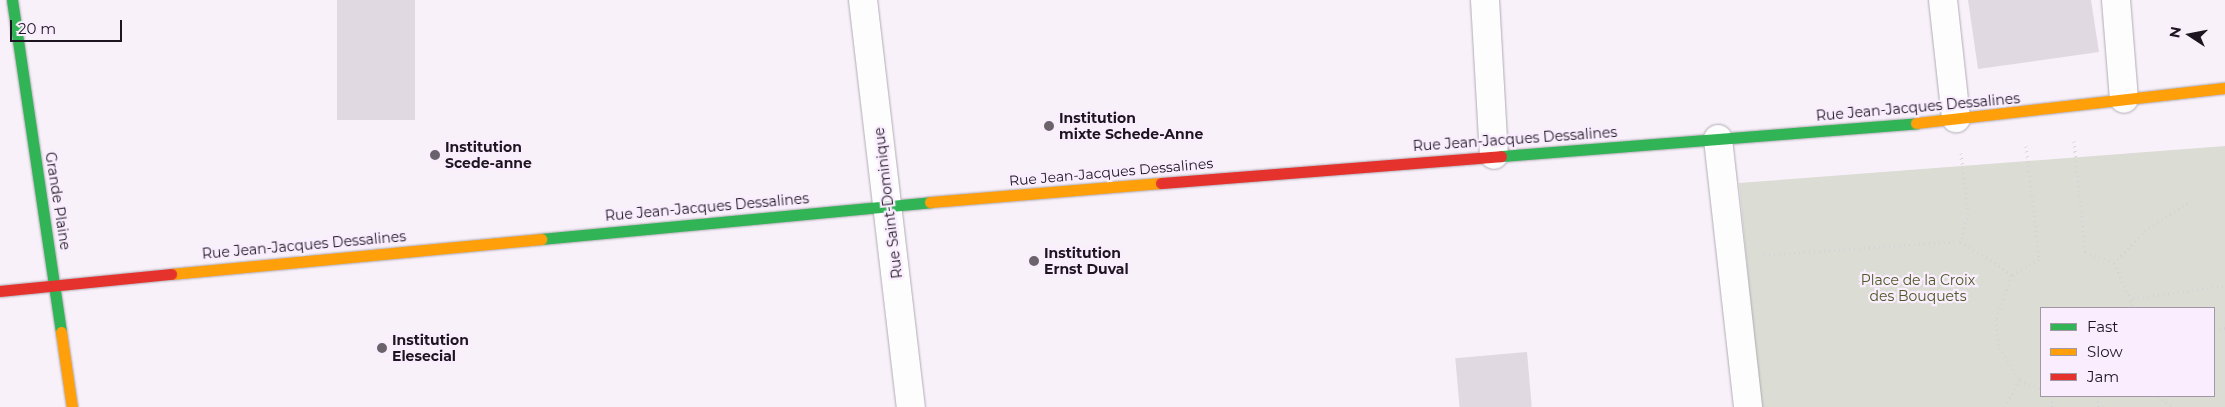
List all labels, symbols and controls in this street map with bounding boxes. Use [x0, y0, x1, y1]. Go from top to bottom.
scale bar [12, 10, 125, 42]
north arrow [2165, 10, 2215, 60]
text: 20 m [18, 19, 56, 38]
text: N [2165, 25, 2185, 39]
street label: Rue Jean-Jacques Dessalines [1815, 90, 2021, 124]
place label: Institution mixte Schede-Anne [1059, 110, 1203, 142]
marker: Institution mixte Schede-Anne [1043, 120, 1055, 132]
street label: Rue Jean-Jacques Dessalines [1412, 123, 1618, 155]
street label: Rue Saint-Dominique [870, 126, 906, 280]
place label: Institution Scede-anne [445, 139, 532, 172]
marker: Institution Scede-anne [429, 149, 441, 161]
street label: Grande Plaine [42, 151, 74, 251]
street label: Rue Jean-Jacques Dessalines [1008, 155, 1214, 189]
street label: Rue Jean-Jacques Dessalines [604, 190, 810, 224]
street label: Rue Jean-Jacques Dessalines [201, 228, 407, 262]
place label: Institution Ernst Duval [1044, 245, 1129, 278]
marker: Institution Ernst Duval [1028, 255, 1040, 267]
park label: Place de la Croix des Bouquets [1861, 272, 1975, 304]
legend [2040, 307, 2215, 397]
text: Fast [2087, 317, 2118, 336]
place label: Institution Elesecial [392, 332, 469, 364]
marker: Institution Elesecial [376, 342, 388, 354]
text: Slow [2087, 342, 2123, 361]
text: Jam [2087, 367, 2119, 386]

